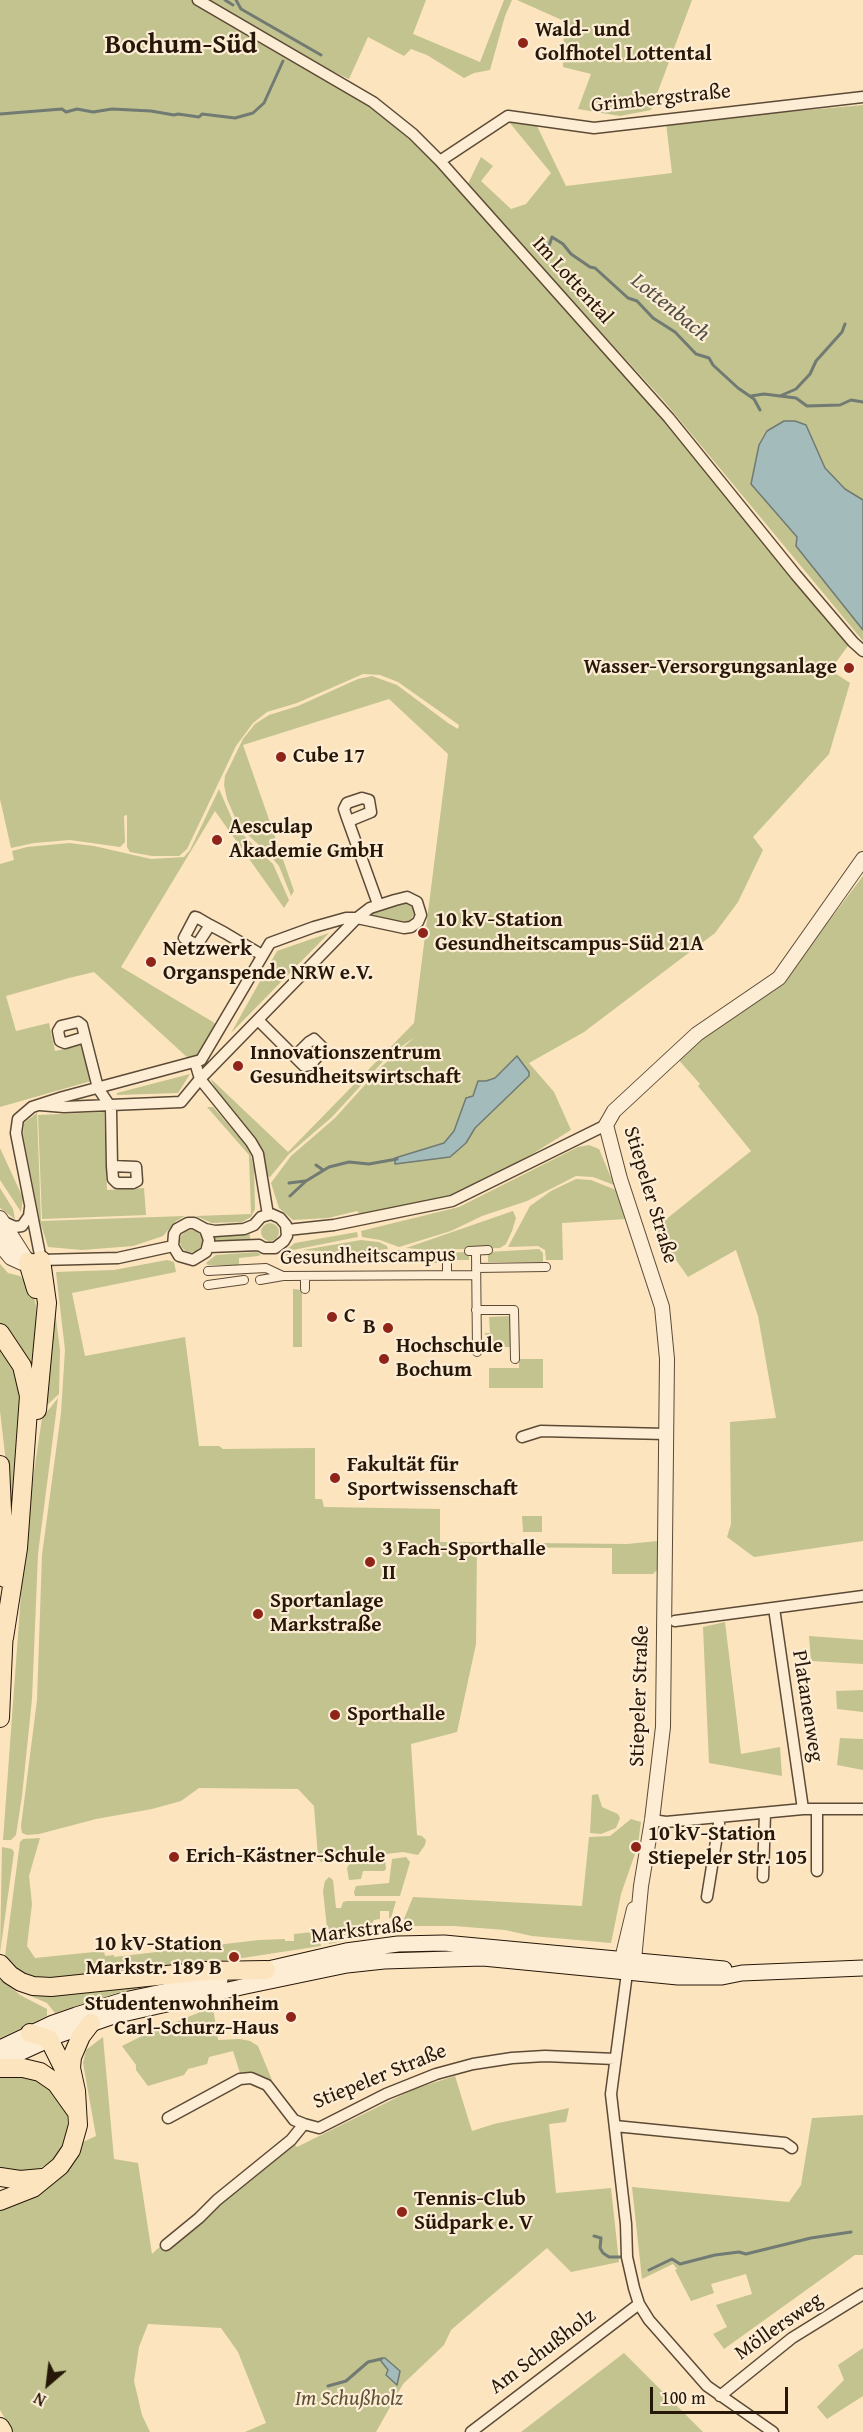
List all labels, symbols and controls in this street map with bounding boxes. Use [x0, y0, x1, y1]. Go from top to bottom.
place label: Wald- und Golfhotel Lottental [535, 18, 712, 68]
district label: Bochum-Süd [105, 30, 257, 62]
marker: Wald- und Golfhotel Lottental [516, 36, 530, 50]
street label: Grimbergstraße [590, 79, 732, 119]
street label: Im Lottental [526, 232, 618, 330]
water label: Lottenbach [625, 268, 715, 348]
place label: Wasser-Versorgungsanlage [584, 655, 837, 681]
marker: Wasser-Versorgungsanlage [842, 661, 856, 675]
place label: Cube 17 [293, 744, 365, 770]
marker: Cube 17 [274, 750, 288, 764]
place label: Aesculap Akademie GmbH [229, 815, 384, 865]
marker: Aesculap Akademie GmbH [210, 833, 224, 847]
place label: 10 kV-Station Gesundheitscampus-Süd 21A [435, 908, 704, 958]
marker: 10 kV-Station Gesundheitscampus-Süd 21A [416, 926, 430, 940]
place label: Netzwerk Organspende NRW e.V. [163, 937, 373, 987]
marker: Netzwerk Organspende NRW e.V. [144, 955, 158, 969]
place label: Innovationszentrum Gesundheitswirtschaft [250, 1041, 461, 1091]
marker: Innovationszentrum Gesundheitswirtschaft [231, 1059, 245, 1073]
street label: Stiepeler Straße [617, 1123, 683, 1267]
street label: Gesundheitscampus [280, 1243, 456, 1271]
place label: C [344, 1304, 356, 1330]
marker: C [325, 1310, 339, 1324]
place label: B [363, 1315, 376, 1341]
marker: B [381, 1321, 395, 1335]
place label: Hochschule Bochum [396, 1334, 503, 1384]
marker: Hochschule Bochum [377, 1352, 391, 1366]
place label: Fakultät für Sportwissenschaft [347, 1453, 518, 1503]
marker: Fakultät für Sportwissenschaft [328, 1471, 342, 1485]
place label: 3 Fach-Sporthalle II [382, 1537, 546, 1587]
marker: 3 Fach-Sporthalle II [363, 1555, 377, 1569]
place label: Sportanlage Markstraße [270, 1589, 384, 1639]
marker: Sportanlage Markstraße [251, 1607, 265, 1621]
street label: Stiepeler Straße [625, 1625, 655, 1767]
street label: Platanenweg [786, 1648, 828, 1764]
place label: Sporthalle [347, 1702, 445, 1728]
marker: Sporthalle [328, 1708, 342, 1722]
place label: 10 kV-Station Stiepeler Str. 105 [648, 1822, 807, 1872]
marker: 10 kV-Station Stiepeler Str. 105 [629, 1840, 643, 1854]
place label: Erich-Kästner-Schule [186, 1844, 385, 1870]
marker: Erich-Kästner-Schule [167, 1850, 181, 1864]
street label: Markstraße [309, 1912, 415, 1950]
place label: 10 kV-Station Markstr. 189 B [86, 1932, 222, 1982]
marker: 10 kV-Station Markstr. 189 B [227, 1950, 241, 1964]
place label: Studentenwohnheim Carl-Schurz-Haus [85, 1992, 279, 2042]
marker: Studentenwohnheim Carl-Schurz-Haus [284, 2010, 298, 2024]
street label: Stiepeler Straße [310, 2039, 450, 2115]
place label: Tennis-Club Südpark e. V [414, 2187, 533, 2237]
marker: Tennis-Club Südpark e. V [395, 2205, 409, 2219]
street label: Möllersweg [730, 2288, 828, 2366]
street label: Am Schußholz [485, 2304, 601, 2400]
north arrow [18, 2354, 78, 2414]
scale bar [653, 2375, 791, 2413]
text: 100 m [661, 2384, 706, 2411]
text: N [29, 2387, 50, 2413]
park label: Im Schußholz [295, 2387, 403, 2413]

